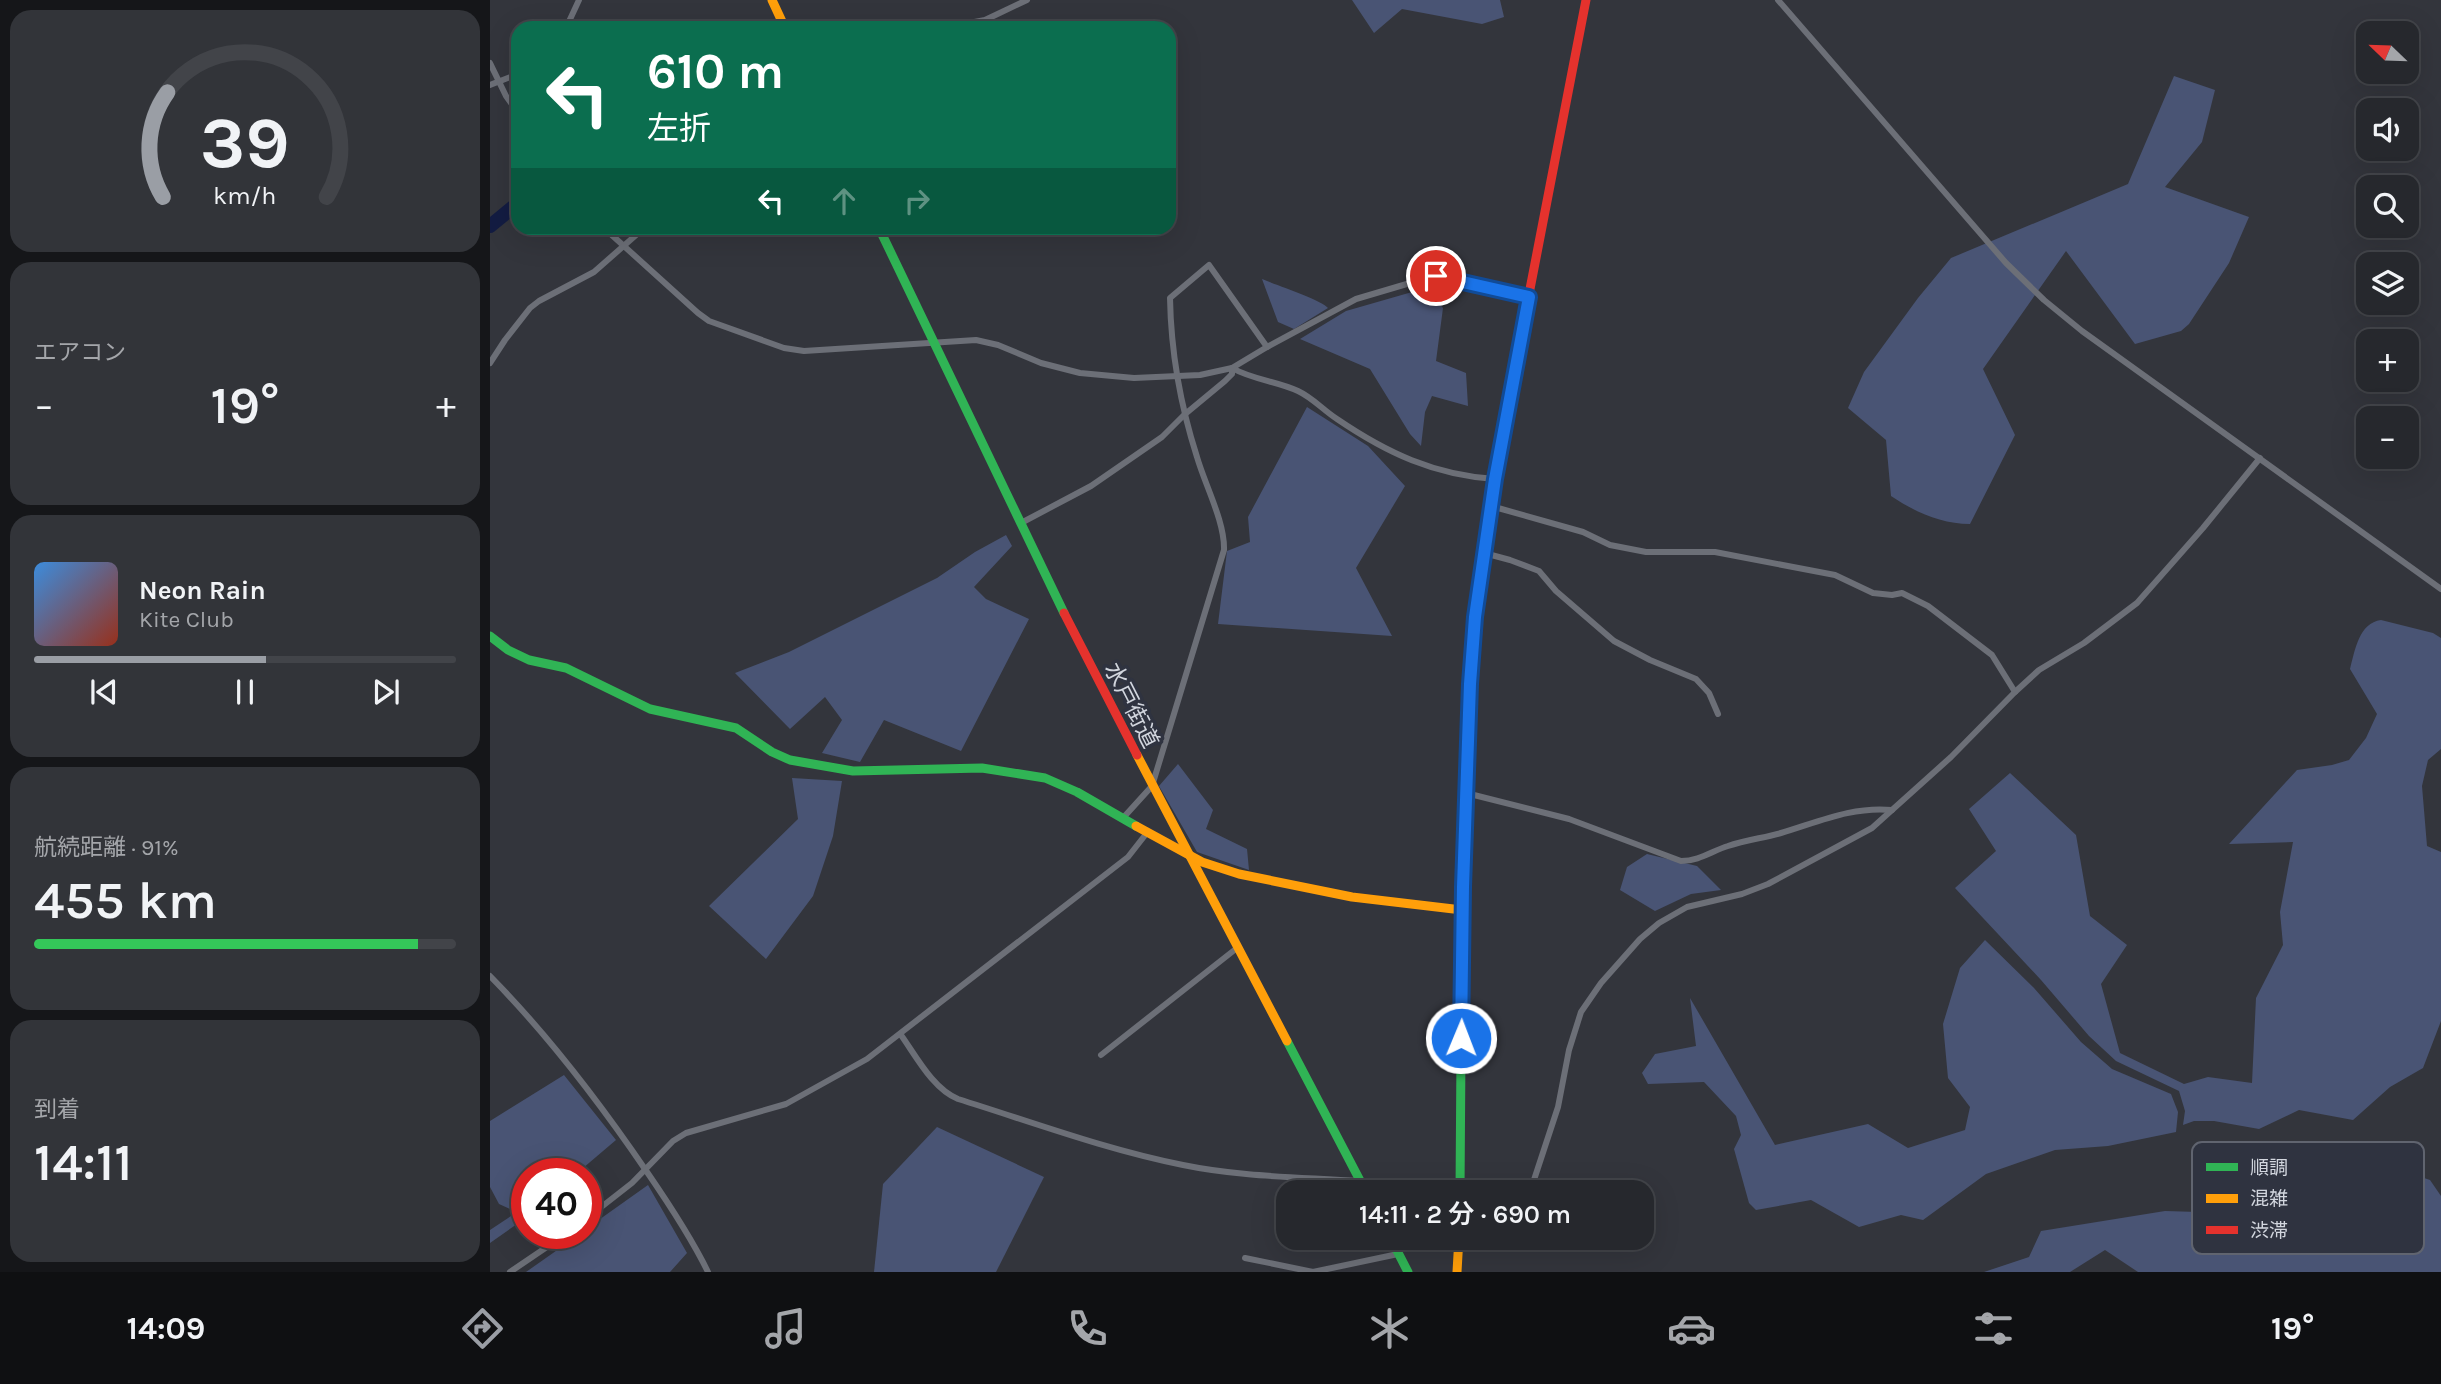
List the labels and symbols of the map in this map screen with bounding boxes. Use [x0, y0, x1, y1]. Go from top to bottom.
north arrow [2356, 21, 2418, 84]
pin [1406, 246, 1466, 306]
street label: 水戸街道 [1099, 658, 1164, 752]
position arrow [1424, 1001, 1498, 1075]
legend [2192, 1142, 2424, 1254]
text: 順調 [2250, 1157, 2288, 1179]
speed limit sign: 40 [511, 1158, 602, 1249]
text: 混雑 [2250, 1188, 2288, 1210]
text: 渋滞 [2250, 1220, 2288, 1242]

